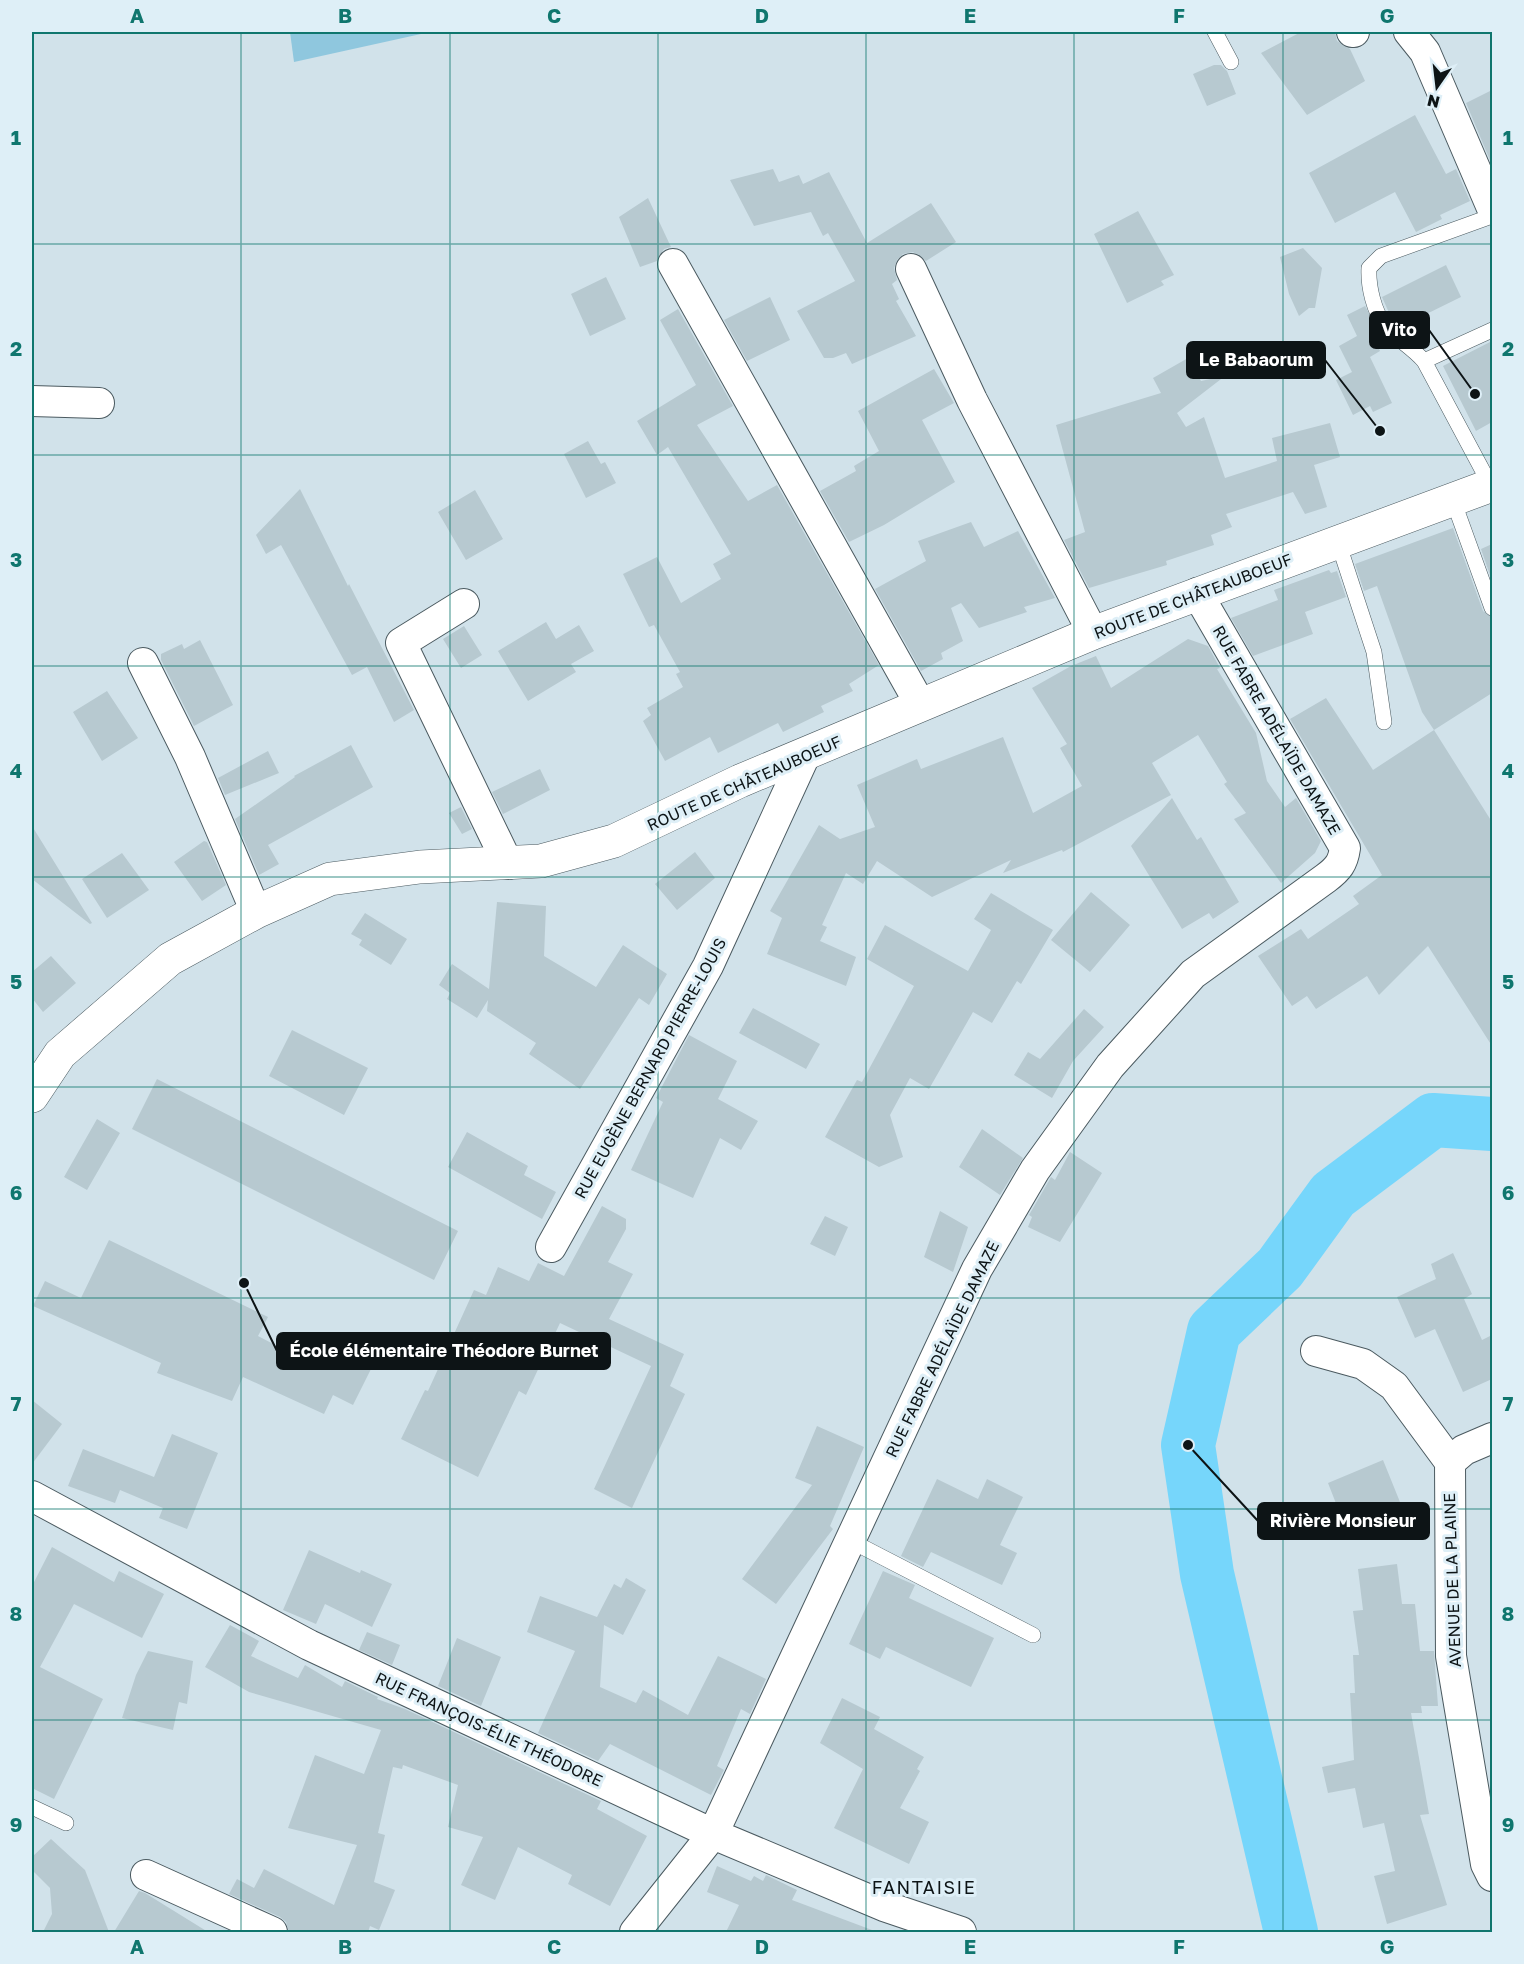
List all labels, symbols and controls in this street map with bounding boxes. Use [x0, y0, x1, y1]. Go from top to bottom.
text: A [130, 3, 144, 27]
text: B [338, 3, 352, 27]
text: C [547, 3, 561, 27]
text: D [755, 3, 769, 27]
text: E [964, 3, 976, 27]
text: F [1173, 3, 1185, 27]
text: G [1380, 3, 1394, 27]
north arrow [1407, 57, 1467, 117]
text: N [1425, 90, 1442, 113]
text: 1 [11, 125, 21, 149]
text: 1 [1503, 125, 1513, 149]
callout: Vito [1370, 312, 1429, 348]
text: Vito [1381, 318, 1417, 340]
text: 2 [10, 336, 22, 360]
text: 2 [1502, 336, 1514, 360]
callout: Le Babaorum [1187, 342, 1325, 378]
text: Le Babaorum [1199, 348, 1313, 370]
text: 3 [10, 547, 22, 571]
text: 3 [1502, 547, 1514, 571]
street label: ROUTE DE CHÂTEAUBOEUF [1091, 549, 1295, 643]
street label: RUE FABRE ADÉLAÏDE DAMAZE [1209, 622, 1345, 838]
street label: ROUTE DE CHÂTEAUBOEUF [644, 731, 844, 835]
text: 4 [10, 758, 22, 782]
text: 4 [1502, 758, 1514, 782]
street label: RUE EUGÈNE BERNARD PIERRE-LOUIS [570, 934, 730, 1202]
text: 5 [10, 969, 22, 993]
text: 5 [1502, 969, 1514, 993]
text: 6 [10, 1180, 22, 1204]
text: 6 [1502, 1180, 1514, 1204]
street label: RUE FABRE ADÉLAÏDE DAMAZE [881, 1238, 1003, 1460]
callout: École élémentaire Théodore Burnet [277, 1333, 610, 1369]
text: École élémentaire Théodore Burnet [289, 1339, 599, 1361]
text: 7 [11, 1391, 22, 1415]
text: 7 [1503, 1391, 1514, 1415]
street label: AVENUE DE LA PLAINE [1439, 1493, 1465, 1667]
callout: Rivière Monsieur [1258, 1503, 1429, 1539]
text: Rivière Monsieur [1270, 1509, 1416, 1531]
text: 8 [10, 1601, 22, 1625]
text: 8 [1502, 1601, 1514, 1625]
street label: RUE FRANÇOIS-ÉLIE THÉODORE [372, 1667, 606, 1791]
text: 9 [10, 1812, 22, 1836]
text: 9 [1502, 1812, 1514, 1836]
district label: FANTAISIE [872, 1876, 976, 1898]
text: A [130, 1934, 144, 1958]
text: B [338, 1934, 352, 1958]
text: C [547, 1934, 561, 1958]
text: D [755, 1934, 769, 1958]
text: E [964, 1934, 976, 1958]
text: F [1173, 1934, 1185, 1958]
text: G [1380, 1934, 1394, 1958]

